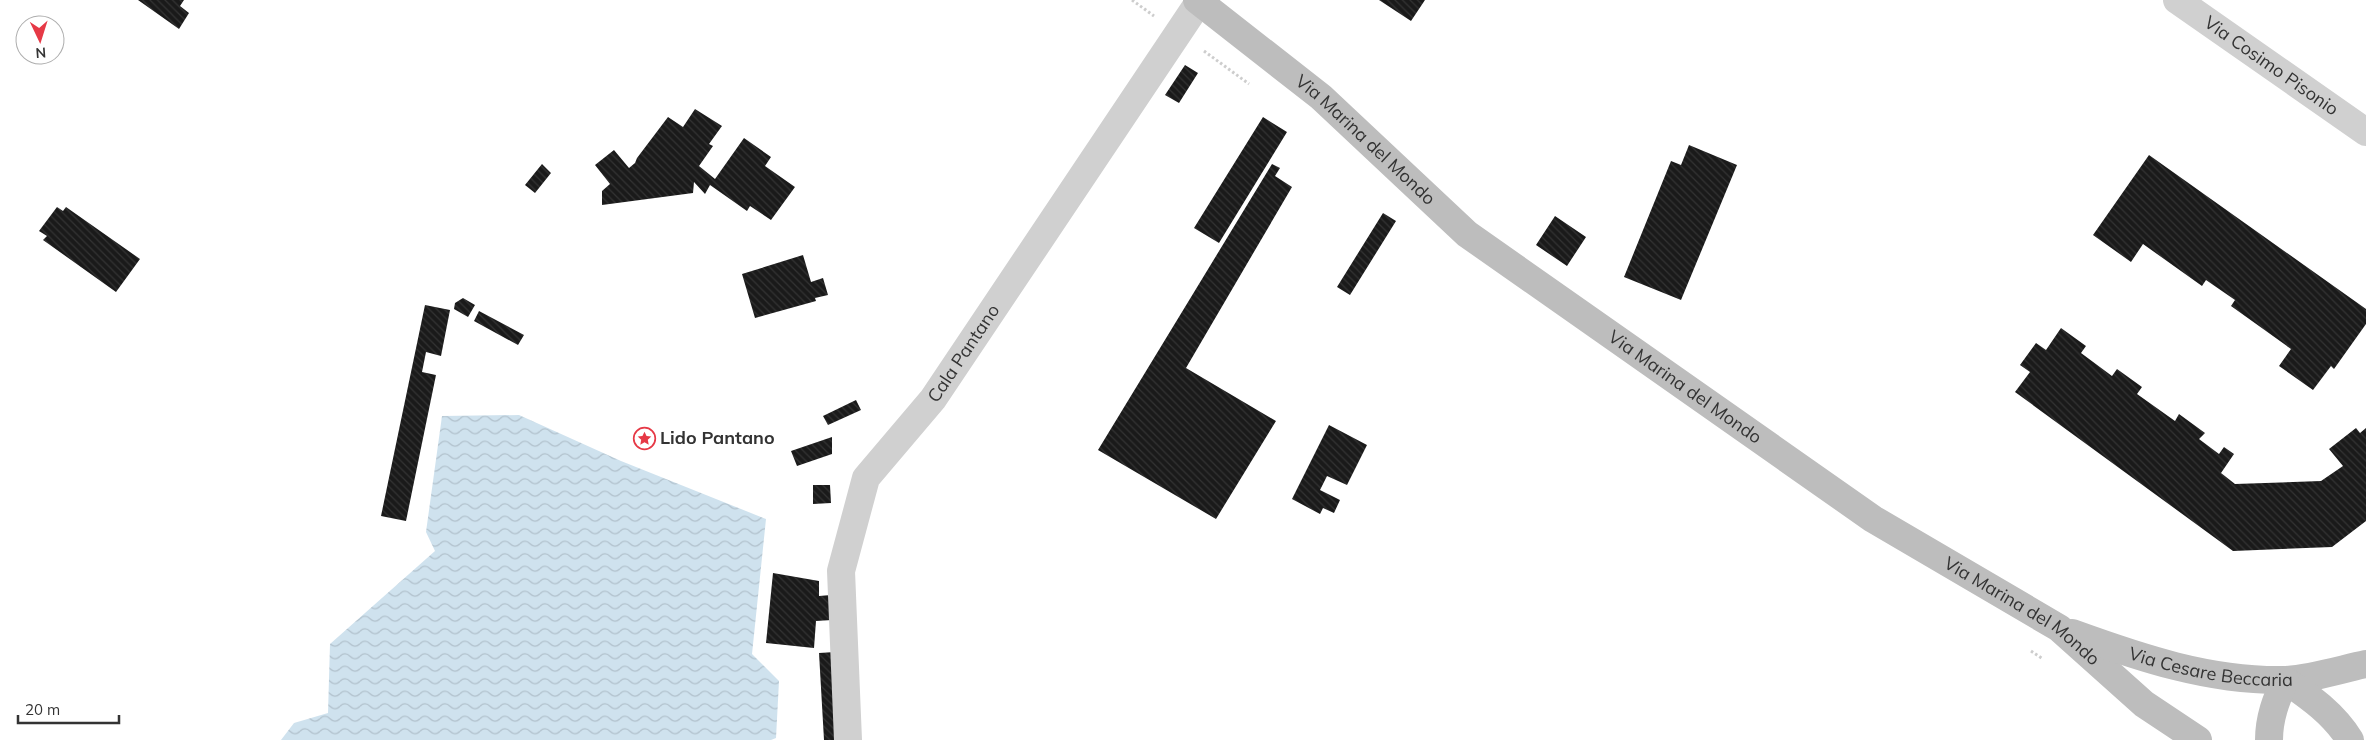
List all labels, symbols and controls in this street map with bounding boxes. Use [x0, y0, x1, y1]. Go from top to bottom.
street label: Via Cosimo Pisonio [2200, 11, 2343, 120]
north arrow [15, 15, 65, 65]
text: N [35, 44, 47, 62]
street label: Via Marina del Mondo [1291, 69, 1441, 210]
street label: Cala Pantano [922, 300, 1004, 407]
street label: Via Marina del Mondo [1604, 325, 1767, 448]
place icon: Lido Pantano [632, 426, 656, 450]
place label: Lido Pantano [660, 426, 775, 449]
street label: Via Marina del Mondo [1940, 551, 2105, 670]
street label: Via Cesare Beccaria [2126, 641, 2293, 691]
scale bar [18, 692, 119, 724]
text: 20 m [25, 700, 60, 719]

